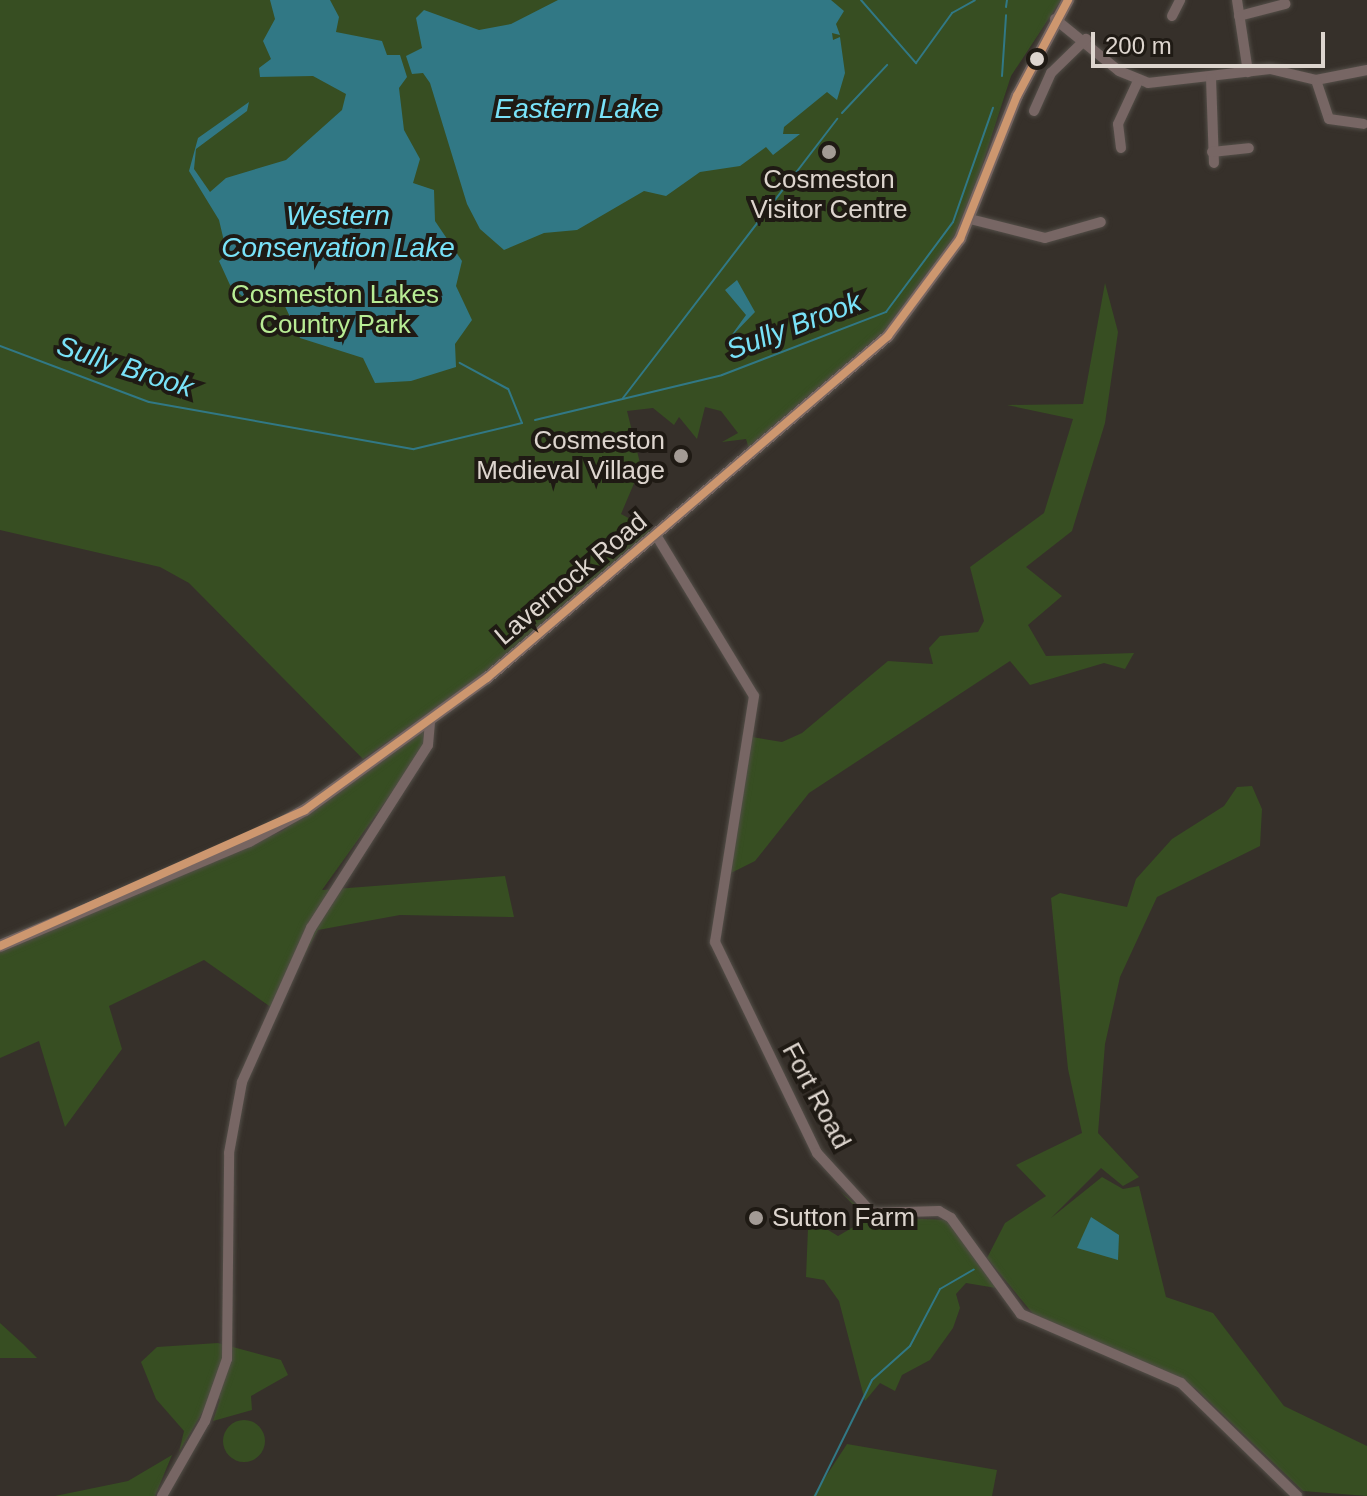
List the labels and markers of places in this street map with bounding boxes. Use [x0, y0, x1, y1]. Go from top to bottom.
unlabelled marker [1029, 51, 1045, 67]
marker: Cosmeston Visitor Centre [820, 143, 838, 161]
place label: Cosmeston Visitor Centre [750, 164, 908, 226]
place label: Cosmeston Medieval Village [476, 425, 665, 486]
marker: Cosmeston Medieval Village [672, 447, 690, 465]
place label: Sutton Farm [772, 1202, 915, 1234]
marker: Sutton Farm [747, 1209, 765, 1227]

